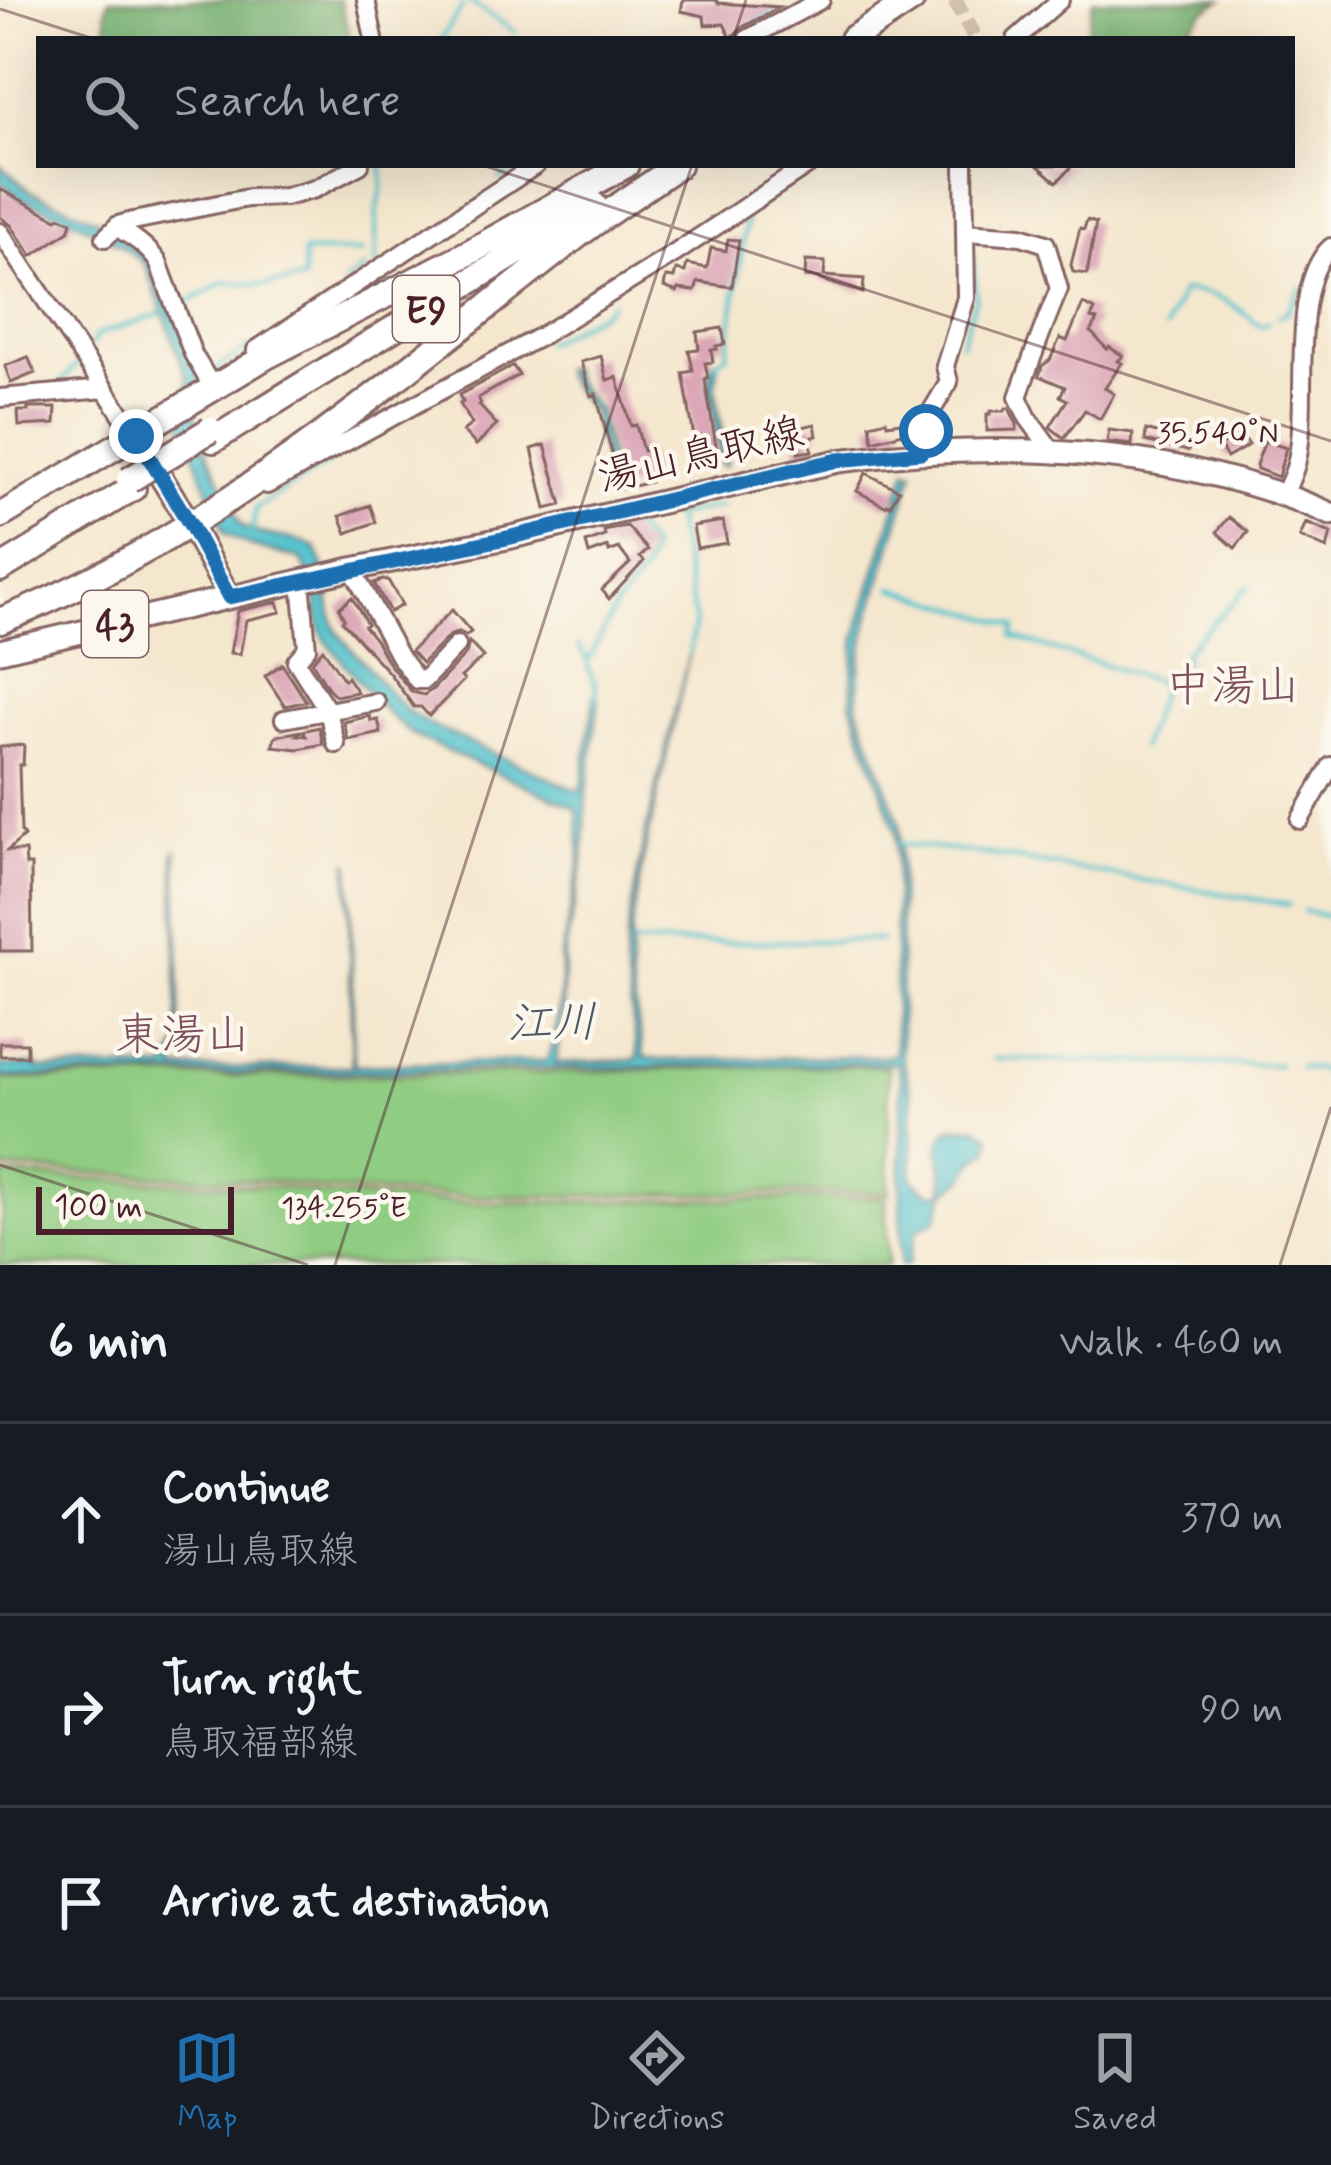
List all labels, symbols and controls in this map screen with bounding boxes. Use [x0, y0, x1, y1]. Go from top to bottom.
search box [36, 36, 1295, 168]
icon: search [78, 69, 144, 135]
text: Search here [174, 73, 401, 132]
road number: E9 [393, 276, 459, 342]
route start [899, 404, 953, 458]
street label: 湯山鳥取線 [592, 406, 809, 507]
route end [109, 409, 163, 463]
text: 35.540°N [1158, 414, 1278, 453]
road number: 43 [82, 591, 148, 657]
district label: 中湯山 [1165, 658, 1301, 717]
water label: 江川 [507, 994, 598, 1055]
district label: 東湯山 [115, 1007, 251, 1066]
scale bar [36, 1181, 234, 1234]
text: 100 m [54, 1186, 143, 1230]
text: 134.255°E [281, 1189, 407, 1228]
text: 6 min [48, 1310, 169, 1376]
text: Walk · 460 m [1059, 1318, 1283, 1369]
text: Continue [162, 1459, 330, 1518]
icon: ahead [48, 1486, 114, 1552]
text: 370 m [1181, 1493, 1283, 1544]
text: 湯山鳥取線 [162, 1527, 357, 1578]
text: Turn right [162, 1651, 362, 1710]
icon: right [48, 1678, 114, 1744]
text: 90 m [1200, 1685, 1283, 1736]
text: 鳥取福部線 [162, 1719, 357, 1770]
icon: arrive [48, 1870, 114, 1936]
text: Arrive at destination [162, 1873, 550, 1932]
tab: Map [174, 2025, 240, 2141]
tab: Directions [589, 2025, 725, 2141]
tab: Saved [1073, 2025, 1157, 2141]

